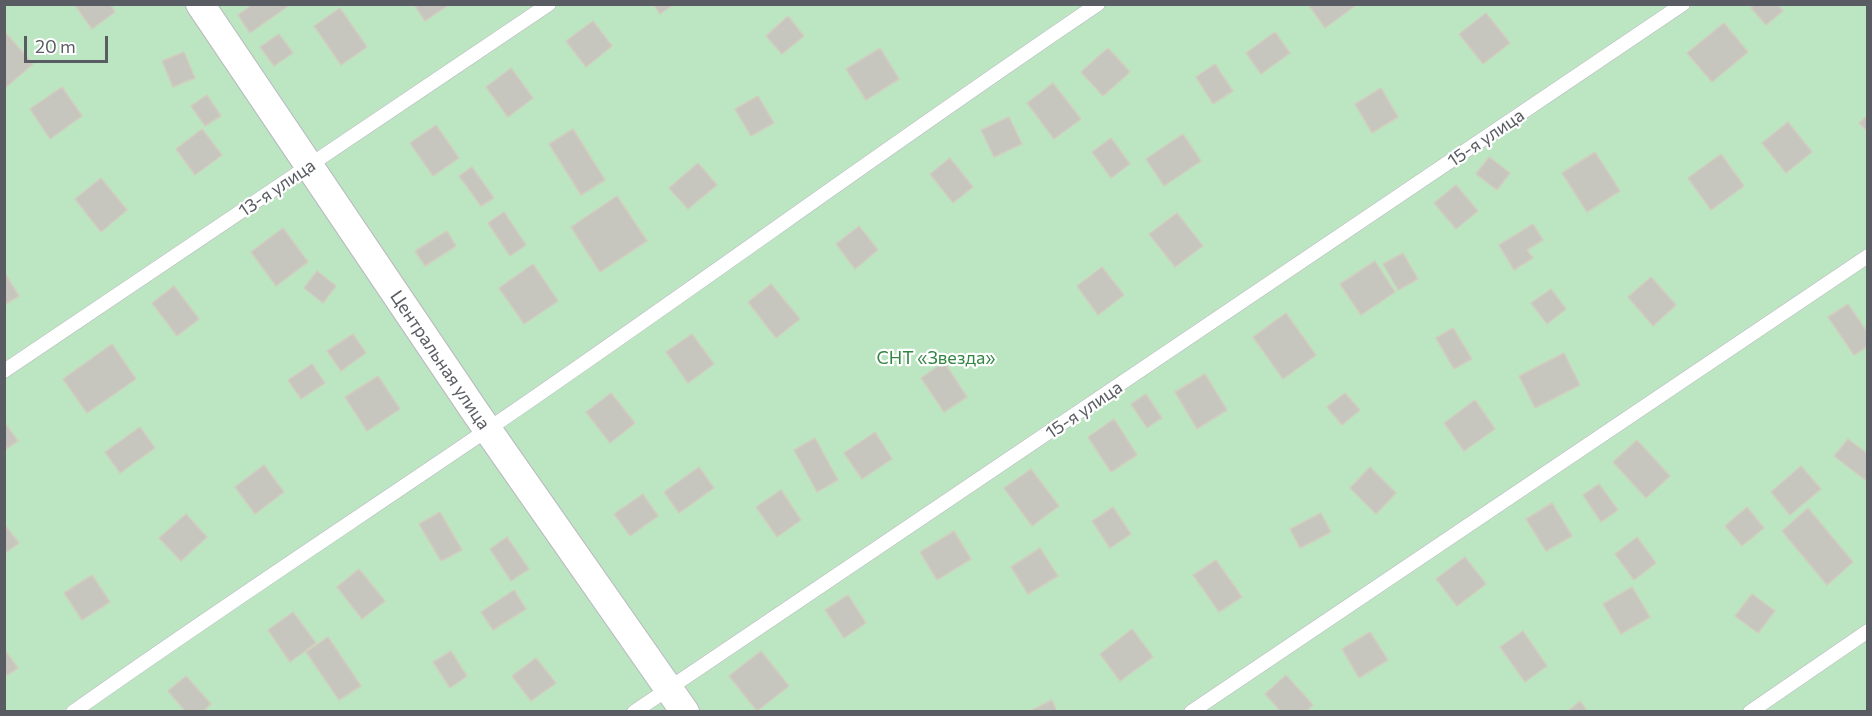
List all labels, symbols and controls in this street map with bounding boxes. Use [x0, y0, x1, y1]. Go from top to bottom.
scale bar [27, 24, 111, 62]
text: 20 m [35, 35, 76, 57]
street label: 15-я улица [1444, 105, 1528, 171]
street label: 13-я улица [235, 155, 319, 221]
street label: Центральная улица [385, 286, 495, 434]
park label: СНТ «Звезда» [876, 347, 996, 369]
street label: 15-я улица [1042, 377, 1126, 443]

